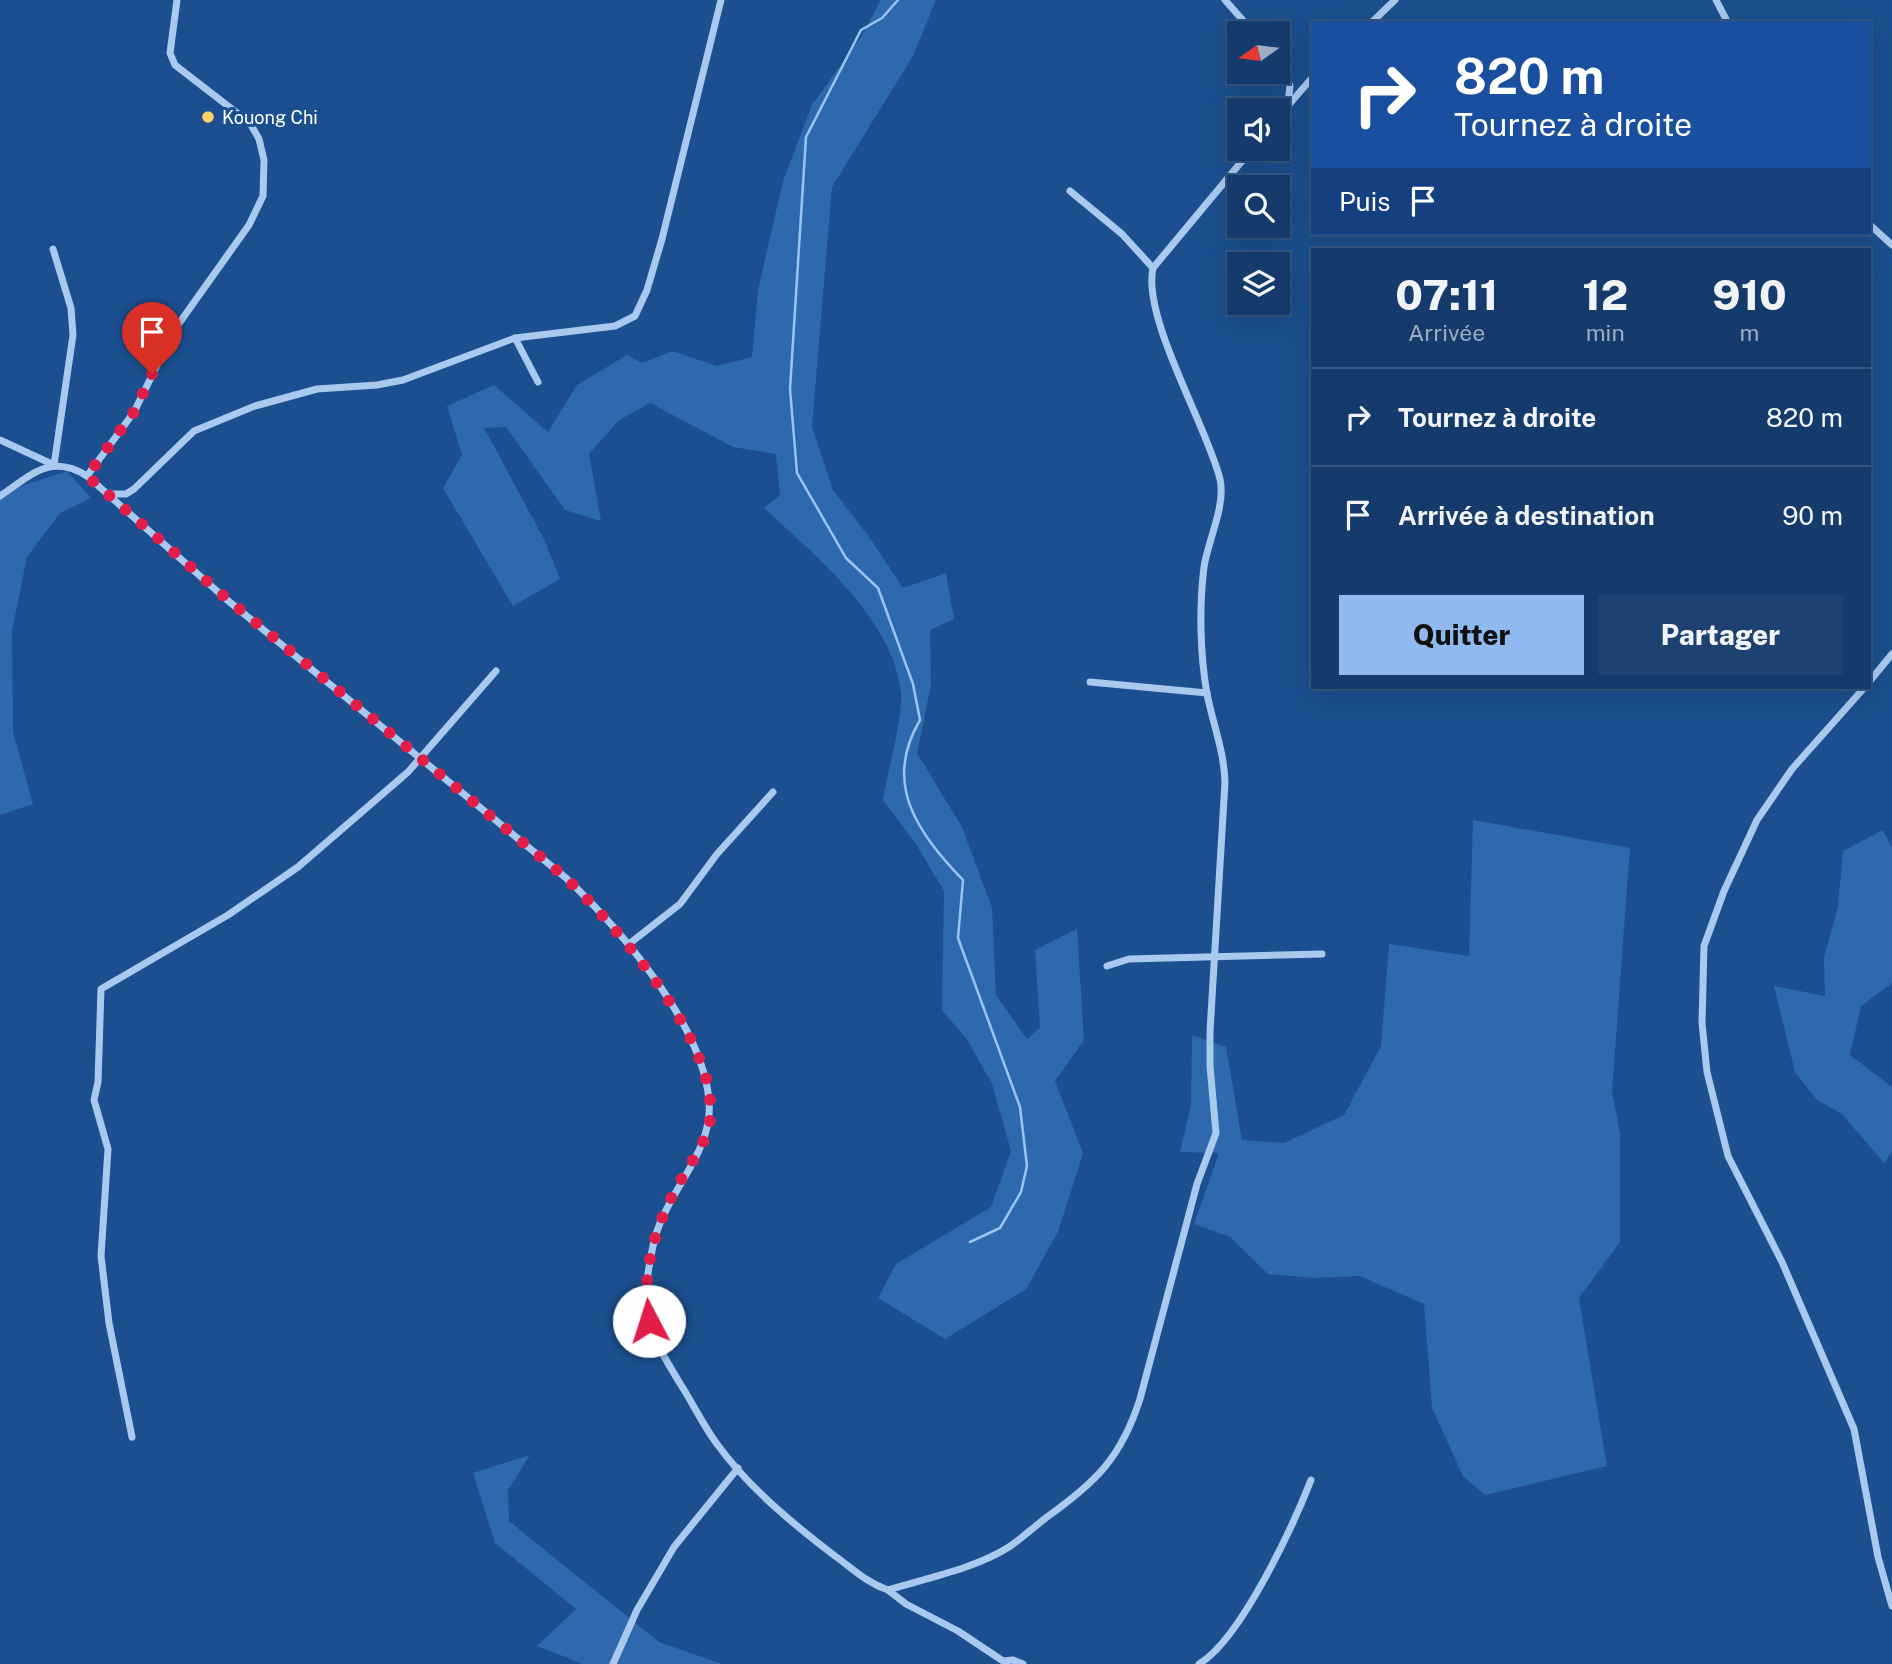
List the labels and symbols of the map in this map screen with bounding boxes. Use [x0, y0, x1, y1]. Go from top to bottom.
north arrow [1227, 21, 1290, 84]
place label: Kouong Chi [222, 107, 318, 128]
marker: Kouong Chi [200, 109, 216, 125]
pin [122, 302, 182, 374]
position arrow [612, 1284, 686, 1358]

